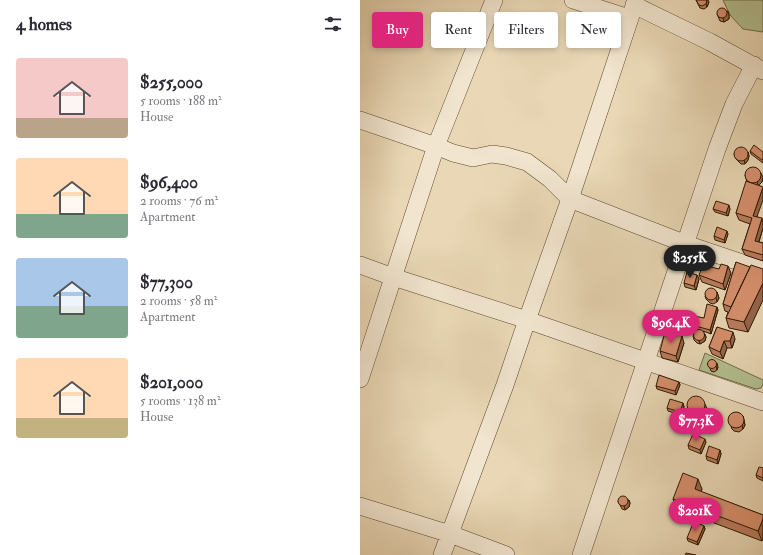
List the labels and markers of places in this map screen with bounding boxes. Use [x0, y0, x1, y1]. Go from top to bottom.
pin: $255K [662, 245, 718, 279]
pin: $96.4K [638, 310, 704, 344]
pin: $77.3K [663, 408, 729, 442]
pin: $201K [667, 498, 723, 532]

